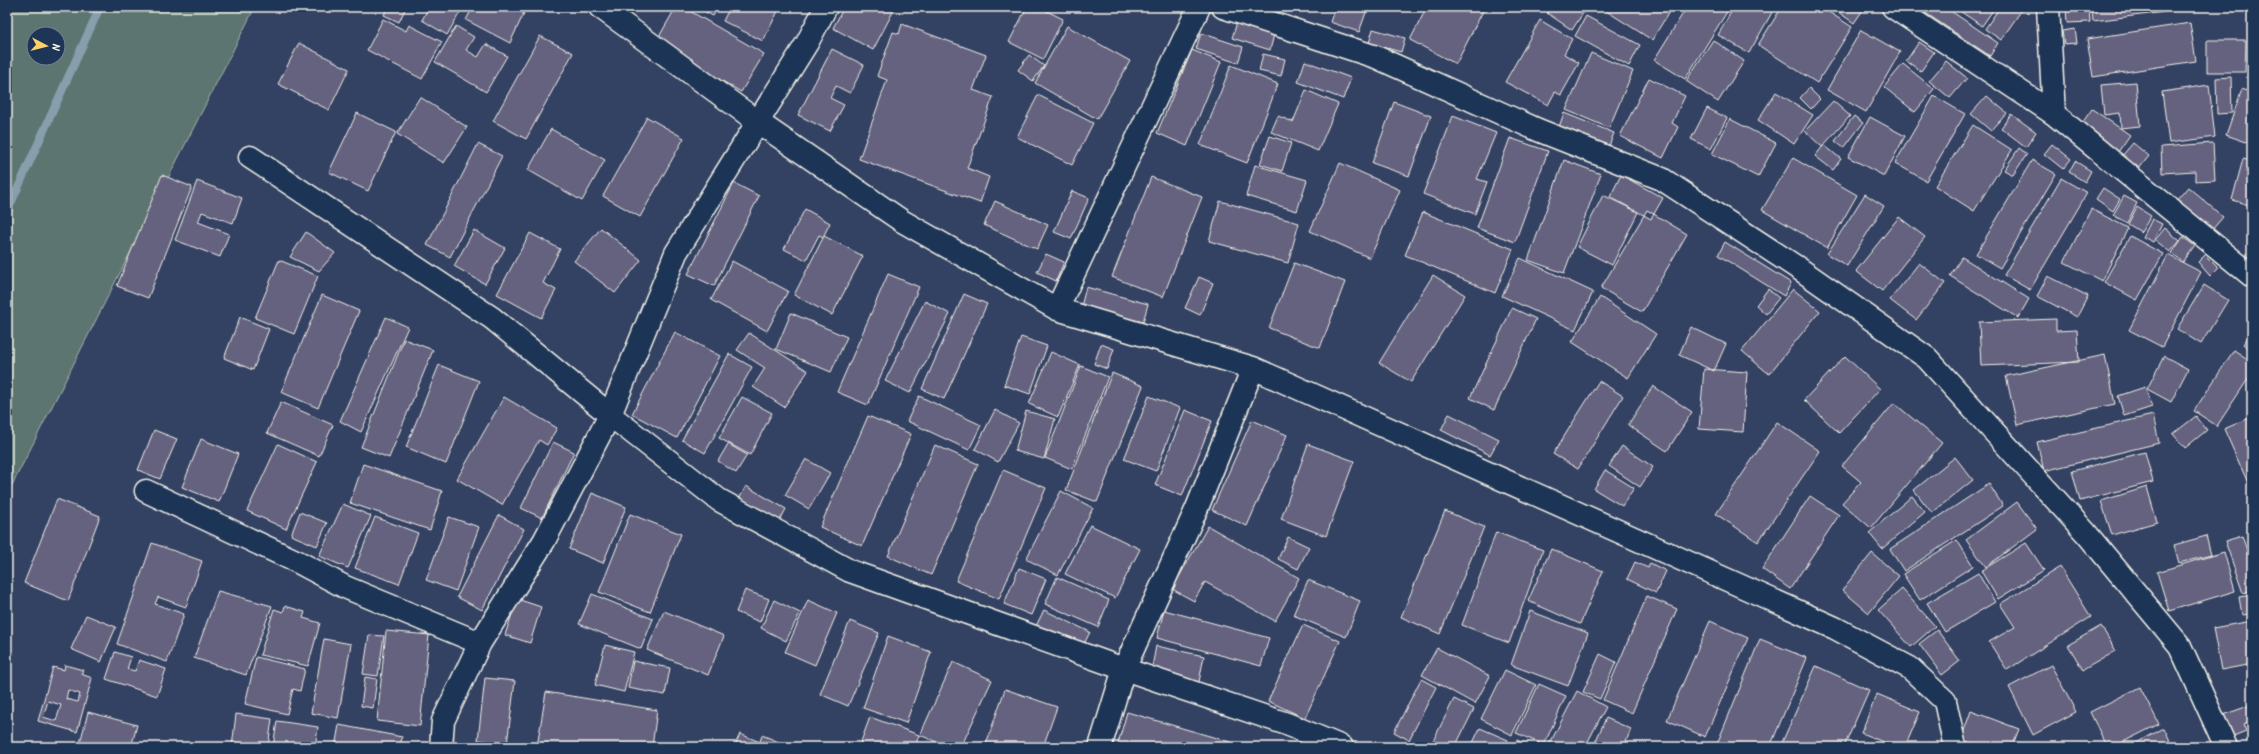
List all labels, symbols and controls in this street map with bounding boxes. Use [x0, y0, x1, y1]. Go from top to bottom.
north arrow [26, 26, 66, 66]
text: N [46, 43, 64, 52]

